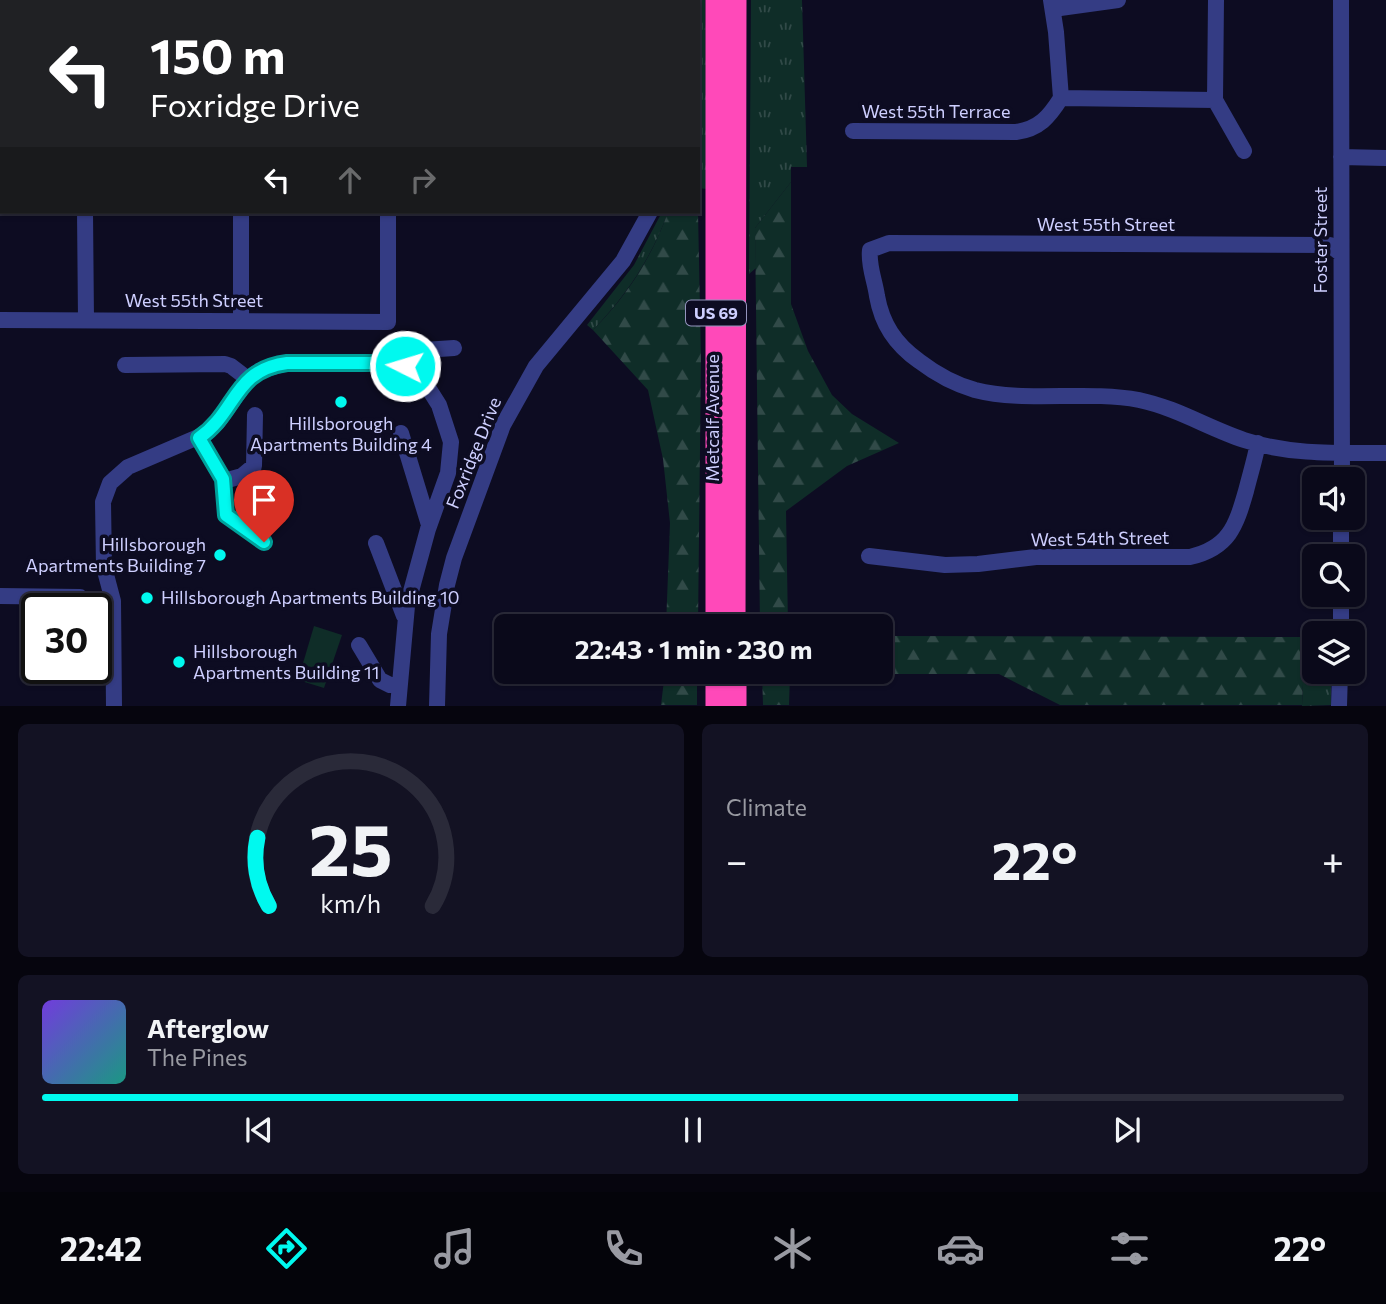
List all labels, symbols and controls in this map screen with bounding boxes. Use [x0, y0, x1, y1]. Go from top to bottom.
text: 150 m [150, 24, 285, 84]
icon: left [35, 28, 126, 119]
text: Foxridge Drive [150, 84, 360, 124]
street label: West 55th Terrace [861, 100, 1011, 122]
icon: left [258, 161, 296, 199]
icon: ahead [331, 161, 369, 199]
icon: right [404, 161, 442, 199]
street label: Foster Street [1309, 187, 1331, 293]
street label: West 55th Street [1037, 213, 1175, 235]
street label: West 55th Street [125, 289, 263, 311]
road number: US 69 [686, 300, 746, 326]
position arrow [368, 329, 442, 403]
street label: Metcalf Avenue [701, 354, 723, 482]
marker: Hillsborough Apartments Building 4 [333, 394, 349, 410]
street label: Foxridge Drive [441, 394, 505, 511]
place label: Hillsborough Apartments Building 4 [250, 412, 432, 455]
map controls [1302, 467, 1365, 684]
button: sound [1302, 467, 1365, 530]
pin [234, 470, 294, 542]
icon: arrive [245, 481, 283, 519]
street label: West 54th Street [1030, 526, 1170, 550]
place label: Hillsborough Apartments Building 7 [26, 533, 206, 576]
button: search [1302, 544, 1365, 607]
marker: Hillsborough Apartments Building 7 [212, 547, 228, 563]
place label: Hillsborough Apartments Building 10 [161, 586, 460, 608]
marker: Hillsborough Apartments Building 10 [139, 590, 155, 606]
speed limit sign: 30 [21, 593, 112, 684]
button: layers [1302, 621, 1365, 684]
text: 22:43 · 1 min · 230 m [575, 633, 812, 664]
place label: Hillsborough Apartments Building 11 [193, 640, 379, 683]
marker: Hillsborough Apartments Building 11 [171, 654, 187, 670]
text: Climate [726, 793, 807, 821]
text: 25 [309, 803, 393, 892]
text: 22° [992, 827, 1077, 891]
text: − [726, 836, 748, 883]
text: + [1322, 836, 1344, 883]
text: km/h [321, 888, 381, 918]
text: Afterglow [147, 1012, 269, 1043]
text: The Pines [147, 1043, 248, 1071]
icon: previous [240, 1111, 278, 1149]
icon: pause [674, 1111, 712, 1149]
icon: next [1108, 1111, 1146, 1149]
icon: directions [262, 1224, 311, 1273]
icon: music [430, 1224, 479, 1273]
icon: phone [599, 1224, 648, 1273]
icon: climate [768, 1224, 817, 1273]
icon: car [936, 1224, 985, 1273]
icon: filters [1105, 1224, 1154, 1273]
text: 22:42 [60, 1228, 142, 1268]
text: 22° [1273, 1228, 1326, 1268]

